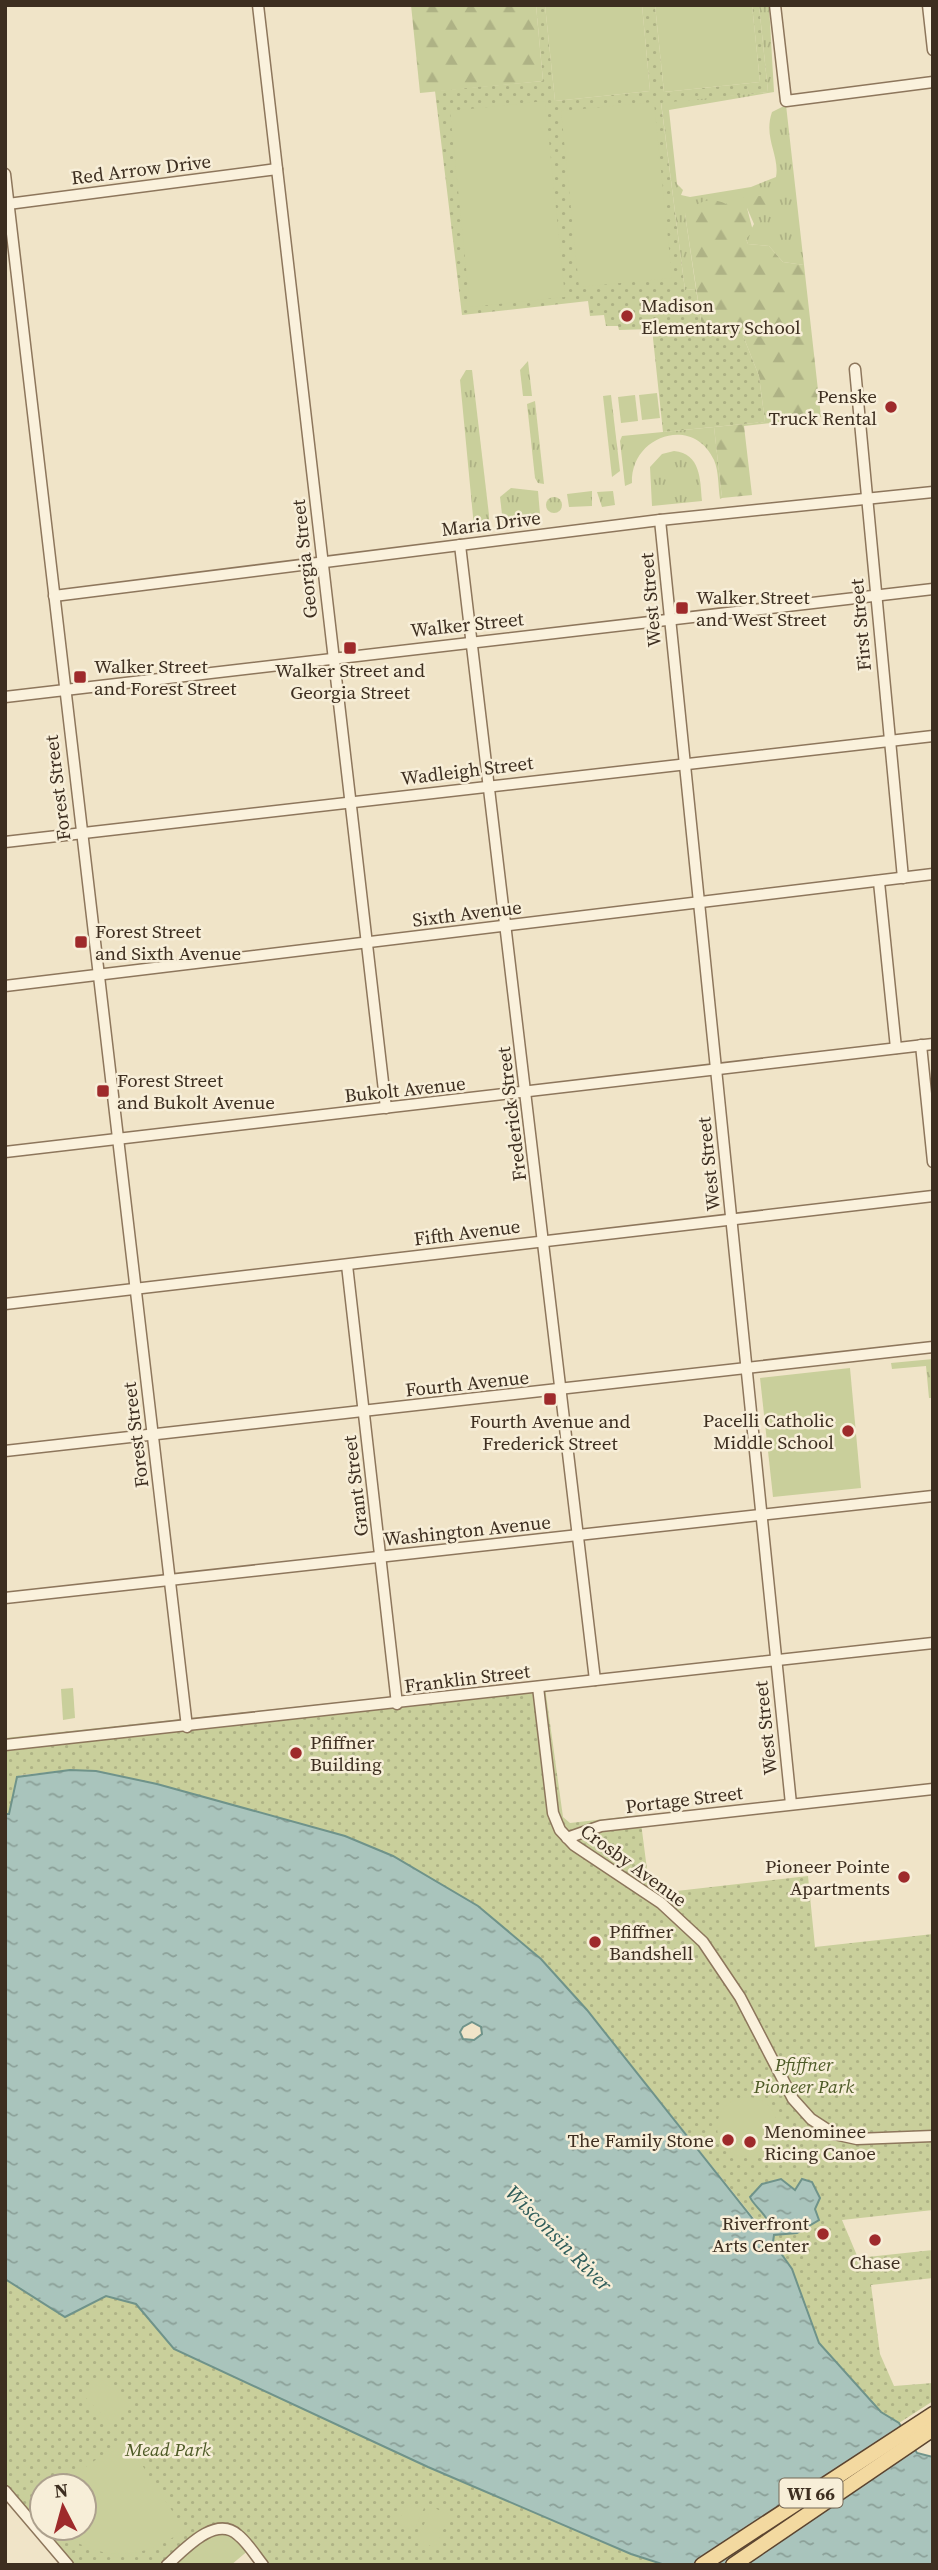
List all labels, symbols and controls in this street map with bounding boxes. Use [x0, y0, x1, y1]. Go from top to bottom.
street label: Red Arrow Drive [70, 148, 212, 190]
place label: Madison Elementary School [641, 292, 801, 340]
marker: Madison Elementary School [619, 308, 635, 324]
place label: Penske Truck Rental [768, 383, 877, 431]
marker: Penske Truck Rental [883, 399, 899, 415]
street label: Georgia Street [285, 497, 323, 620]
street label: Maria Drive [440, 504, 542, 542]
street label: West Street [633, 551, 667, 648]
street label: First Street [843, 577, 877, 672]
place label: Walker Street and West Street [696, 584, 827, 632]
marker: Walker Street and West Street [674, 600, 690, 616]
street label: Walker Street [409, 605, 526, 643]
marker: Walker Street and Georgia Street [342, 640, 358, 656]
place label: Walker Street and Forest Street [94, 653, 237, 701]
place label: Walker Street and Georgia Street [275, 657, 425, 705]
marker: Walker Street and Forest Street [72, 669, 88, 685]
street label: Forest Street [38, 733, 76, 842]
street label: Wadleigh Street [399, 749, 535, 791]
street label: Sixth Avenue [411, 893, 523, 933]
place label: Forest Street and Sixth Avenue [95, 918, 241, 966]
marker: Forest Street and Sixth Avenue [73, 934, 89, 950]
street label: Frederick Street [490, 1044, 532, 1183]
place label: Forest Street and Bukolt Avenue [117, 1067, 275, 1115]
street label: Bukolt Avenue [343, 1070, 467, 1108]
marker: Forest Street and Bukolt Avenue [95, 1083, 111, 1099]
street label: West Street [690, 1115, 726, 1212]
street label: Fifth Avenue [412, 1213, 522, 1251]
street label: Fourth Avenue [404, 1364, 530, 1402]
street label: Forest Street [116, 1380, 154, 1489]
marker: Fourth Avenue and Frederick Street [542, 1391, 558, 1407]
place label: Pacelli Catholic Middle School [703, 1407, 834, 1455]
place label: Fourth Avenue and Frederick Street [470, 1408, 631, 1456]
marker: Pacelli Catholic Middle School [840, 1423, 856, 1439]
street label: Grant Street [336, 1433, 374, 1538]
street label: Washington Avenue [382, 1508, 552, 1552]
street label: Franklin Street [403, 1657, 532, 1699]
street label: West Street [747, 1679, 783, 1776]
place label: Pfiffner Building [310, 1729, 382, 1777]
marker: Pfiffner Building [288, 1745, 304, 1761]
street label: Portage Street [624, 1779, 745, 1819]
street label: Crosby Avenue [576, 1818, 692, 1912]
place label: Pioneer Pointe Apartments [765, 1853, 890, 1901]
marker: Pioneer Pointe Apartments [896, 1869, 912, 1885]
place label: Pfiffner Bandshell [609, 1918, 693, 1966]
marker: Pfiffner Bandshell [587, 1934, 603, 1950]
park label: Pfiffner Pioneer Park [753, 2051, 854, 2099]
place label: Menominee Ricing Canoe [764, 2118, 876, 2166]
place label: The Family Stone [567, 2127, 714, 2153]
marker: The Family Stone [720, 2132, 736, 2148]
marker: Menominee Ricing Canoe [742, 2134, 758, 2150]
water label: Wisconsin River [499, 2178, 619, 2298]
place label: Riverfront Arts Center [712, 2210, 810, 2258]
marker: Riverfront Arts Center [815, 2226, 831, 2242]
marker: Chase [867, 2232, 883, 2248]
place label: Chase [849, 2249, 901, 2275]
park label: Mead Park [124, 2436, 211, 2462]
north arrow [28, 2472, 98, 2542]
text: N [53, 2476, 70, 2504]
road number: WI 66 [780, 2479, 842, 2508]

